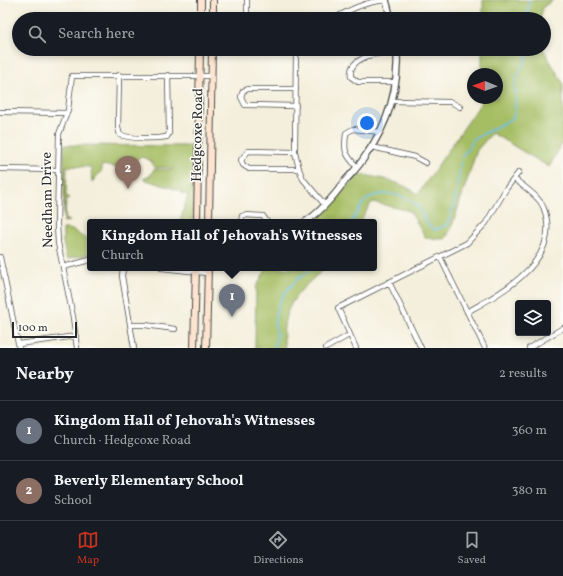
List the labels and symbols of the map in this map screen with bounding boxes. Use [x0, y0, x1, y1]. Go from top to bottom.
north arrow [467, 68, 503, 104]
street label: Hedgcoxe Road [188, 88, 208, 182]
your location [357, 113, 377, 133]
street label: Needham Drive [38, 151, 58, 248]
pin: 2 [115, 156, 141, 189]
pin: 1 [219, 284, 245, 317]
scale bar [12, 320, 77, 339]

